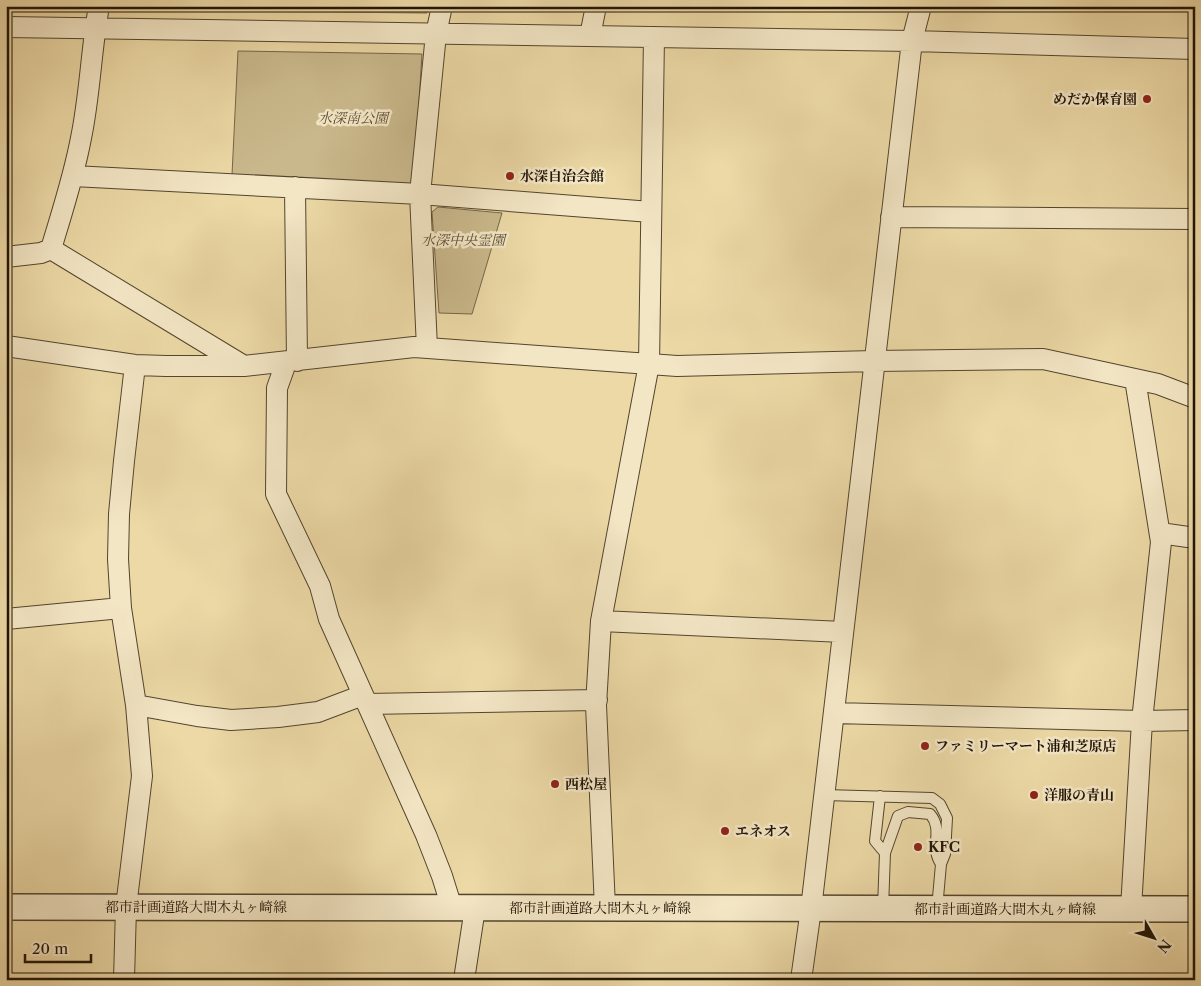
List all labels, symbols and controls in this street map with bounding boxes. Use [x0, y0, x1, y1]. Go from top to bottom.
place label: めだか保育園 [1053, 90, 1137, 108]
marker: めだか保育園 [1141, 93, 1153, 105]
park label: 水深南公園 [318, 109, 390, 127]
place label: 水深自治会館 [520, 167, 604, 185]
marker: 水深自治会館 [504, 170, 516, 182]
park label: 水深中央霊園 [421, 231, 507, 249]
place label: ファミリーマート浦和芝原店 [935, 737, 1117, 755]
marker: ファミリーマート浦和芝原店 [919, 740, 931, 752]
place label: 西松屋 [565, 775, 607, 793]
marker: 西松屋 [549, 778, 561, 790]
place label: 洋服の青山 [1044, 786, 1114, 804]
marker: 洋服の青山 [1028, 789, 1040, 801]
place label: エネオス [735, 822, 791, 840]
marker: エネオス [719, 825, 731, 837]
place label: KFC [928, 838, 960, 856]
marker: KFC [912, 841, 924, 853]
street label: 都市計画道路大間木丸ヶ崎線 [105, 898, 287, 916]
street label: 都市計画道路大間木丸ヶ崎線 [509, 899, 691, 917]
street label: 都市計画道路大間木丸ヶ崎線 [914, 900, 1096, 918]
north arrow [1128, 914, 1178, 964]
scale bar [25, 931, 91, 963]
text: N [1153, 936, 1175, 957]
text: 20 m [32, 939, 68, 958]

